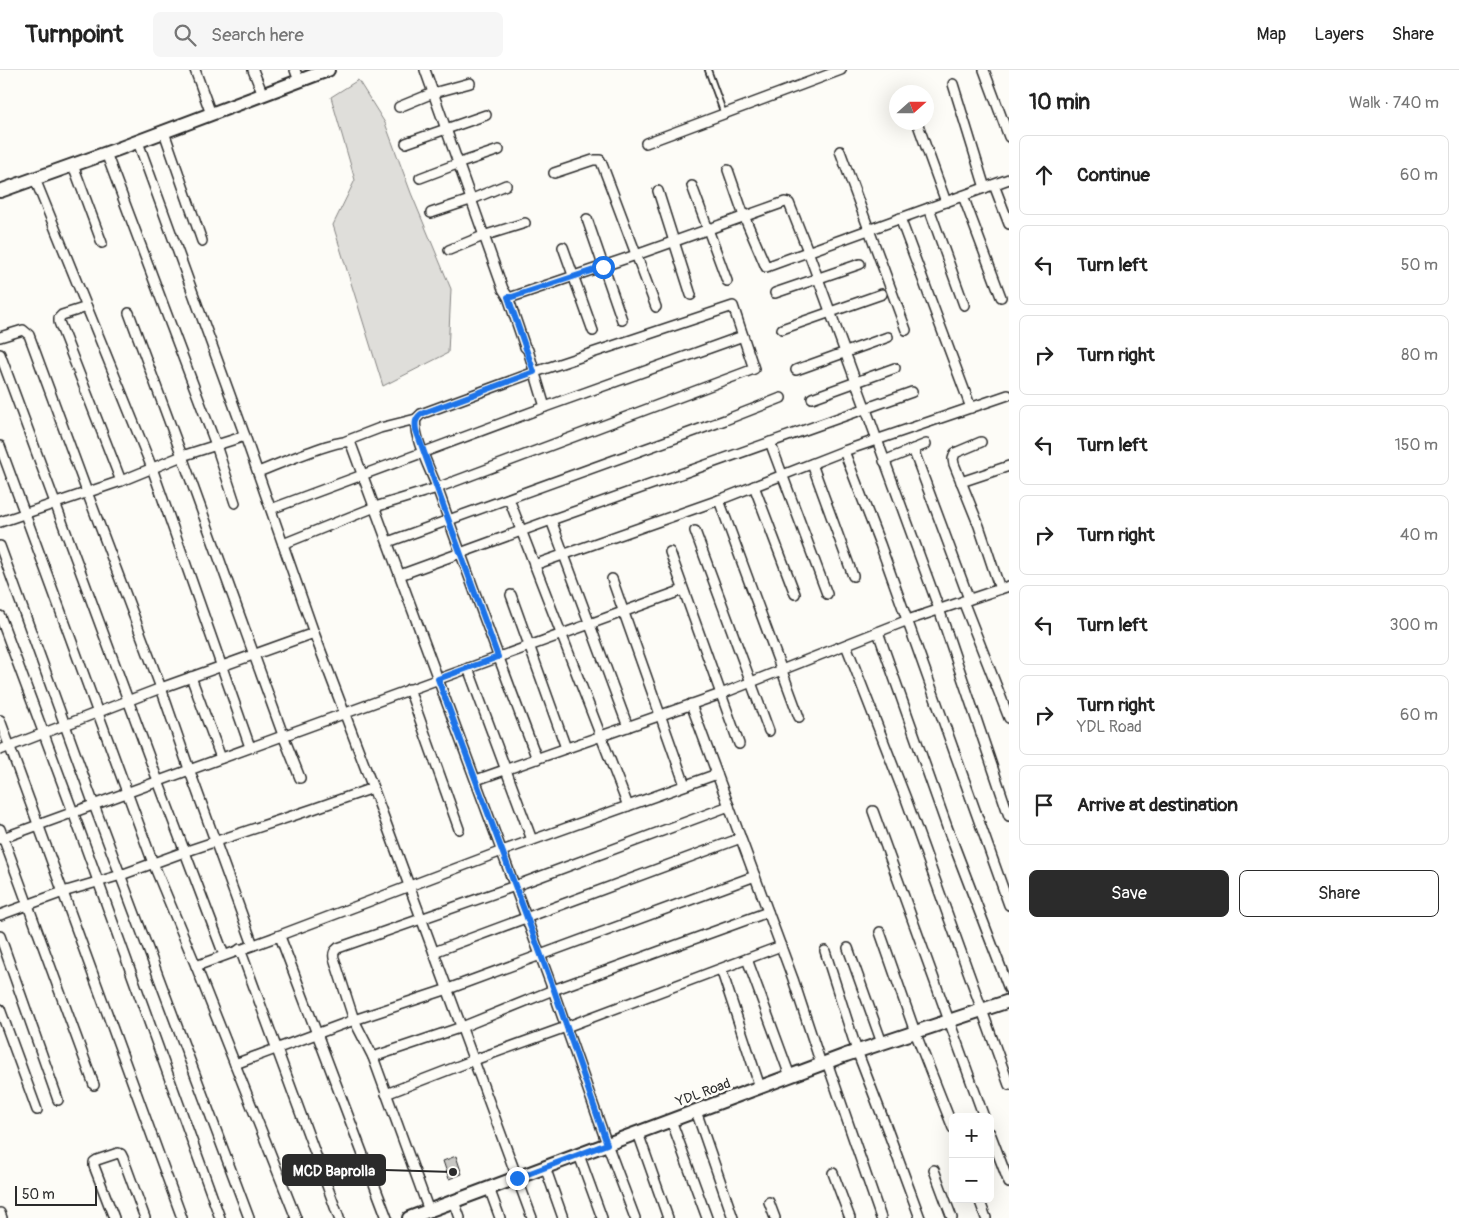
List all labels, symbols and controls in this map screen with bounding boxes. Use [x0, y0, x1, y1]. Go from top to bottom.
search box [153, 12, 503, 57]
text: Turnpoint [25, 20, 123, 49]
icon: search [171, 21, 199, 49]
text: Search here [211, 23, 304, 47]
text: Map [1257, 23, 1286, 46]
text: Layers [1314, 23, 1364, 46]
text: Share [1392, 23, 1434, 46]
north arrow [889, 85, 934, 130]
text: 10 min [1029, 89, 1090, 116]
text: Walk · 740 m [1349, 93, 1439, 113]
icon: ahead [1030, 161, 1058, 189]
text: Continue [1077, 163, 1150, 187]
text: 60 m [1400, 165, 1438, 185]
icon: left [1030, 251, 1058, 279]
text: Turn left [1077, 253, 1147, 277]
text: 50 m [1401, 255, 1438, 275]
route start [592, 256, 615, 279]
icon: right [1030, 341, 1058, 369]
text: Turn right [1077, 343, 1155, 367]
text: 80 m [1401, 345, 1438, 365]
icon: left [1030, 431, 1058, 459]
text: Turn left [1077, 433, 1147, 457]
text: 150 m [1394, 435, 1438, 455]
icon: right [1030, 521, 1058, 549]
text: Turn right [1077, 523, 1155, 547]
text: 40 m [1400, 525, 1438, 545]
icon: left [1030, 611, 1058, 639]
text: Turn left [1077, 613, 1147, 637]
text: 300 m [1390, 615, 1438, 635]
text: Turn right [1077, 693, 1155, 717]
icon: right [1030, 701, 1058, 729]
text: 60 m [1400, 705, 1438, 725]
text: YDL Road [1077, 717, 1142, 737]
icon: arrive [1030, 791, 1058, 819]
text: Arrive at destination [1077, 793, 1238, 817]
button: Save [1029, 870, 1229, 917]
button: Share [1239, 870, 1439, 917]
street label: YDL Road [673, 1075, 733, 1111]
map controls [949, 1113, 994, 1203]
button: + [949, 1113, 994, 1158]
callout: MCD Baprolla [283, 1155, 385, 1185]
button: − [949, 1158, 994, 1203]
text: MCD Baprolla [293, 1162, 375, 1181]
route end [506, 1167, 529, 1190]
scale bar [15, 1183, 98, 1206]
text: 50 m [22, 1186, 55, 1203]

